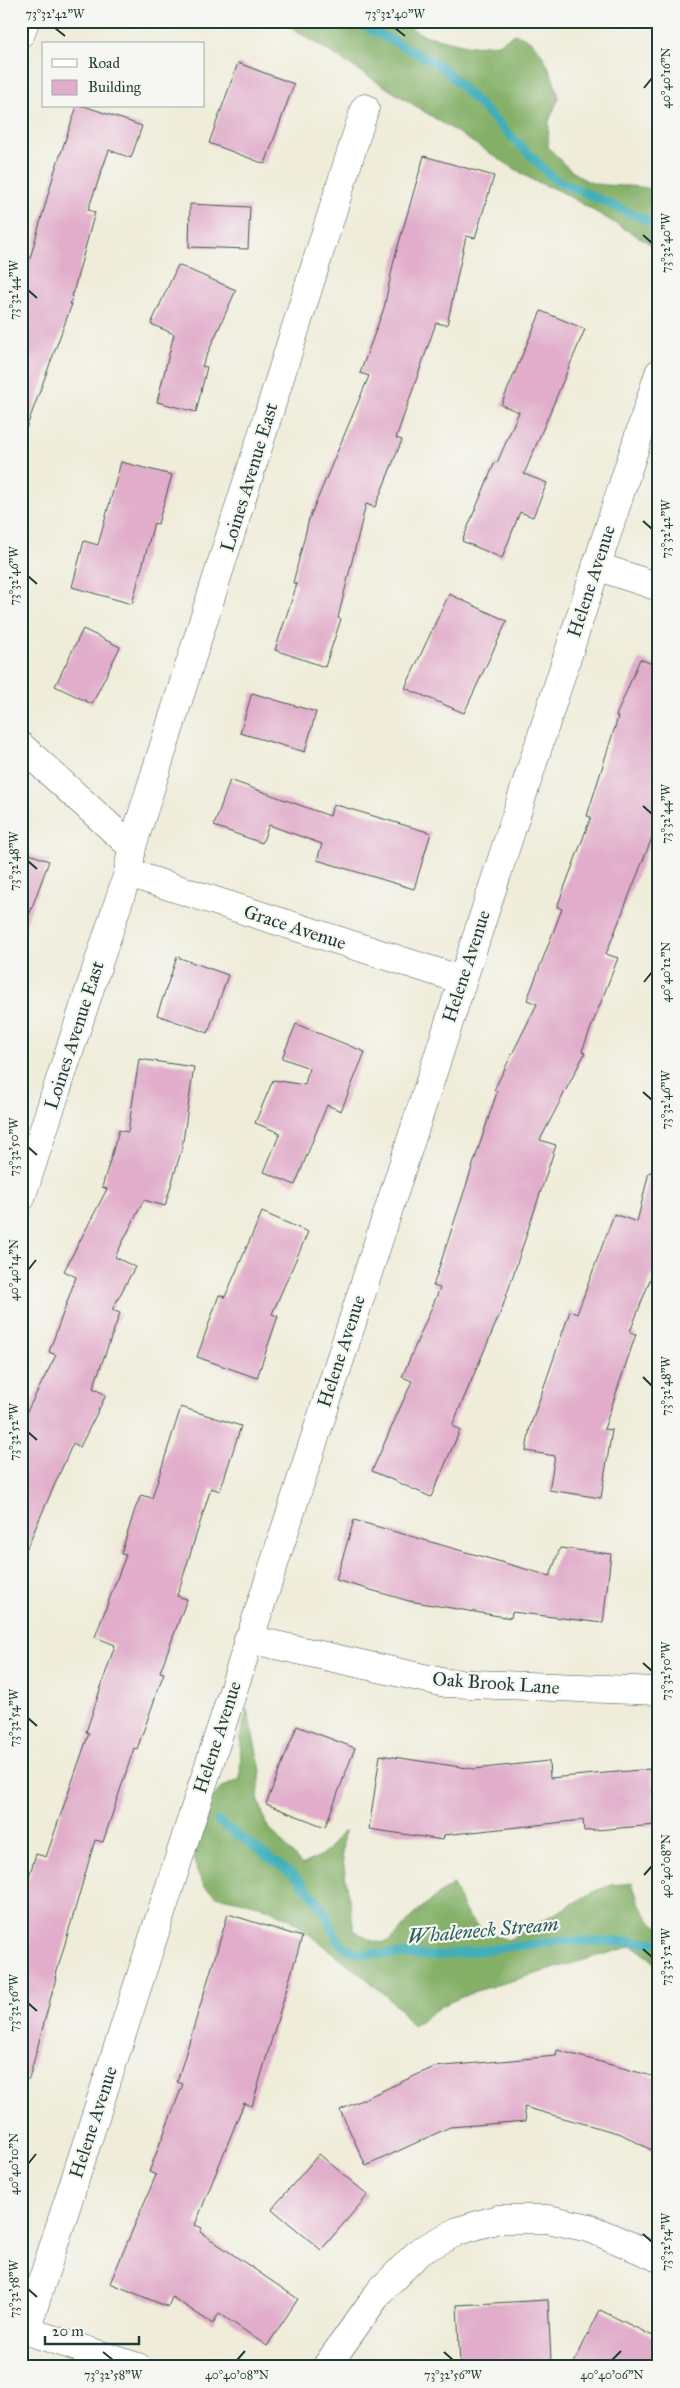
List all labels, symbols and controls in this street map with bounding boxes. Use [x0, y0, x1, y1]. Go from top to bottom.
text: 73°32'42"W [26, 7, 85, 21]
text: 73°32'40"W [365, 7, 426, 21]
legend [42, 42, 205, 108]
text: 40°40'16"N [659, 47, 673, 109]
text: Road [88, 54, 120, 72]
text: Building [88, 78, 142, 96]
text: 73°32'40"W [659, 212, 673, 273]
text: 73°32'44"W [7, 260, 21, 320]
street label: Loines Avenue East [215, 399, 283, 554]
text: 73°32'42"W [659, 499, 673, 558]
street label: Helene Avenue [562, 522, 620, 640]
text: 73°32'46"W [7, 546, 21, 606]
text: 73°32'44"W [659, 784, 673, 844]
text: 73°32'48"W [7, 831, 21, 891]
street label: Grace Avenue [241, 900, 349, 954]
street label: Helene Avenue [437, 907, 495, 1025]
text: 40°40'12"N [659, 941, 673, 1003]
street label: Loines Avenue East [39, 958, 109, 1112]
text: 73°32'46"W [659, 1070, 673, 1130]
text: 73°32'50"W [7, 1117, 21, 1176]
text: 40°40'14"N [7, 1239, 21, 1301]
street label: Helene Avenue [312, 1292, 370, 1410]
text: 73°32'48"W [659, 1356, 673, 1416]
text: 73°32'52"W [7, 1403, 21, 1461]
text: 73°32'50"W [659, 1641, 673, 1700]
street label: Oak Brook Lane [432, 1667, 560, 1699]
street label: Helene Avenue [188, 1678, 246, 1796]
text: 73°32'54"W [7, 1688, 21, 1747]
text: 40°40'08"N [659, 1834, 673, 1898]
water label: Whaleneck Stream [406, 1911, 560, 1949]
text: 73°32'52"W [659, 1928, 673, 1986]
text: 73°32'56"W [7, 1973, 21, 2032]
street label: Helene Avenue [64, 2063, 122, 2181]
text: 40°40'10"N [7, 2133, 21, 2195]
text: 73°32'54"W [659, 2212, 673, 2271]
text: 73°32'58"W [7, 2259, 21, 2318]
scale bar [45, 2313, 139, 2345]
text: 20 m [52, 2322, 84, 2340]
text: 73°32'58"W [84, 2368, 143, 2382]
text: 40°40'08"N [205, 2368, 269, 2382]
text: 73°32'56"W [424, 2368, 483, 2382]
text: 40°40'06"N [580, 2368, 644, 2382]

